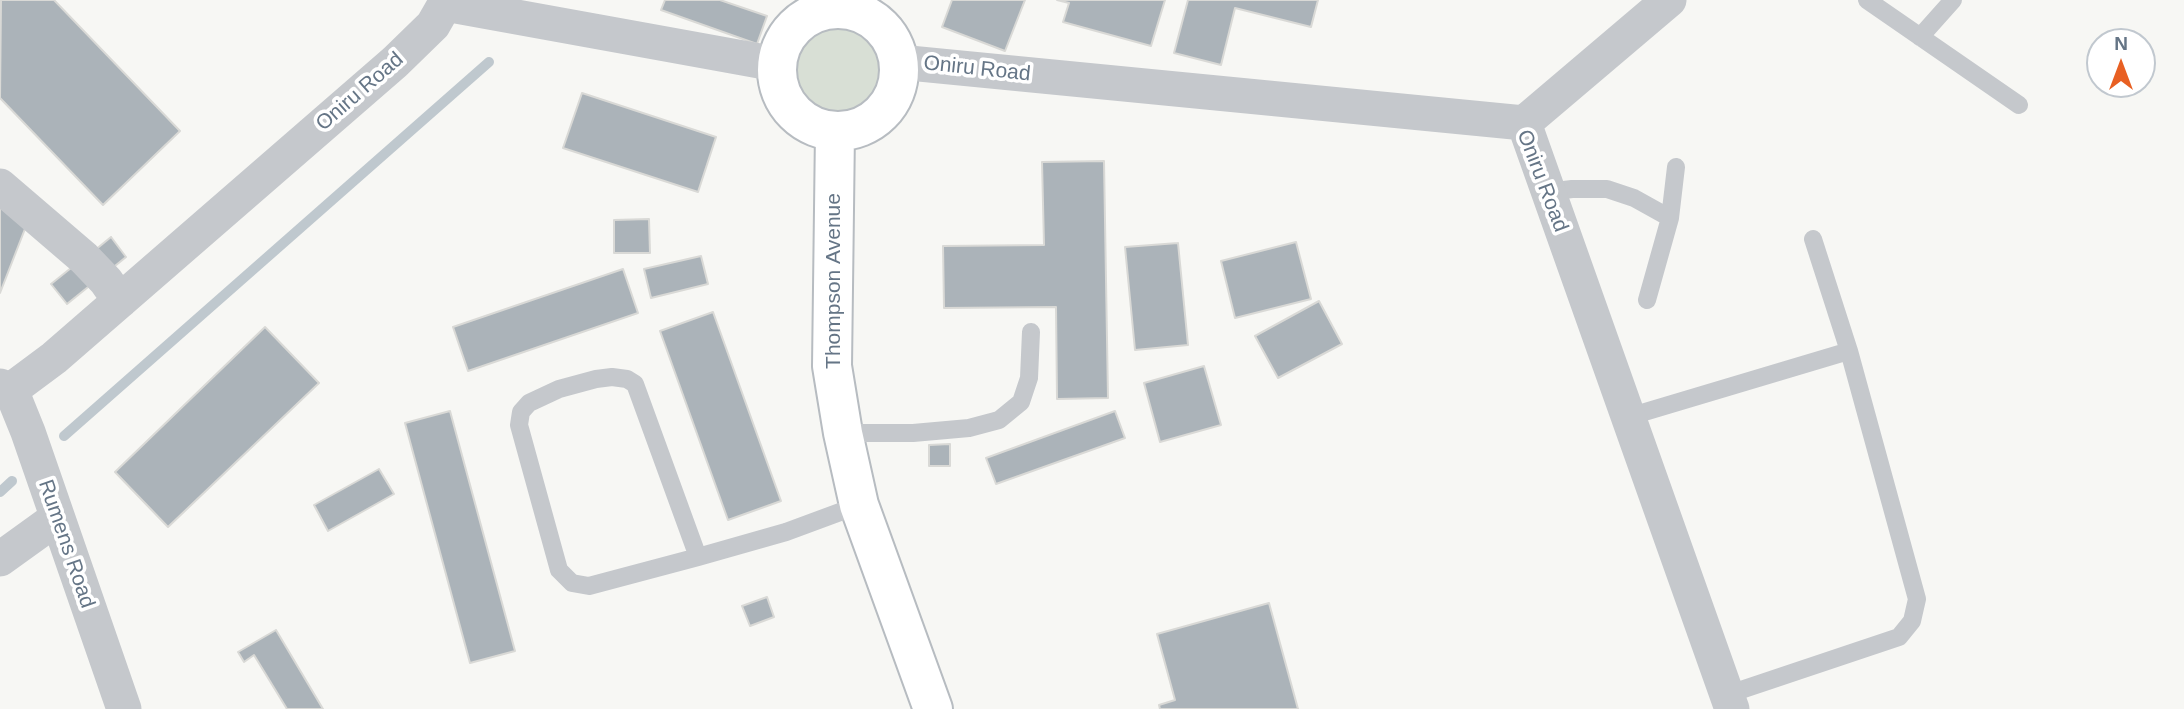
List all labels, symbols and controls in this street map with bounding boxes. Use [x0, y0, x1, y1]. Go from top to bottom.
north arrow [2086, 28, 2156, 98]
text: N [2114, 33, 2128, 54]
street label: Oniru Road [311, 47, 409, 137]
street label: Oniru Road [922, 51, 1032, 87]
street label: Oniru Road [1511, 126, 1573, 236]
street label: Thompson Avenue [821, 193, 847, 369]
street label: Rumens Road [32, 476, 100, 612]

